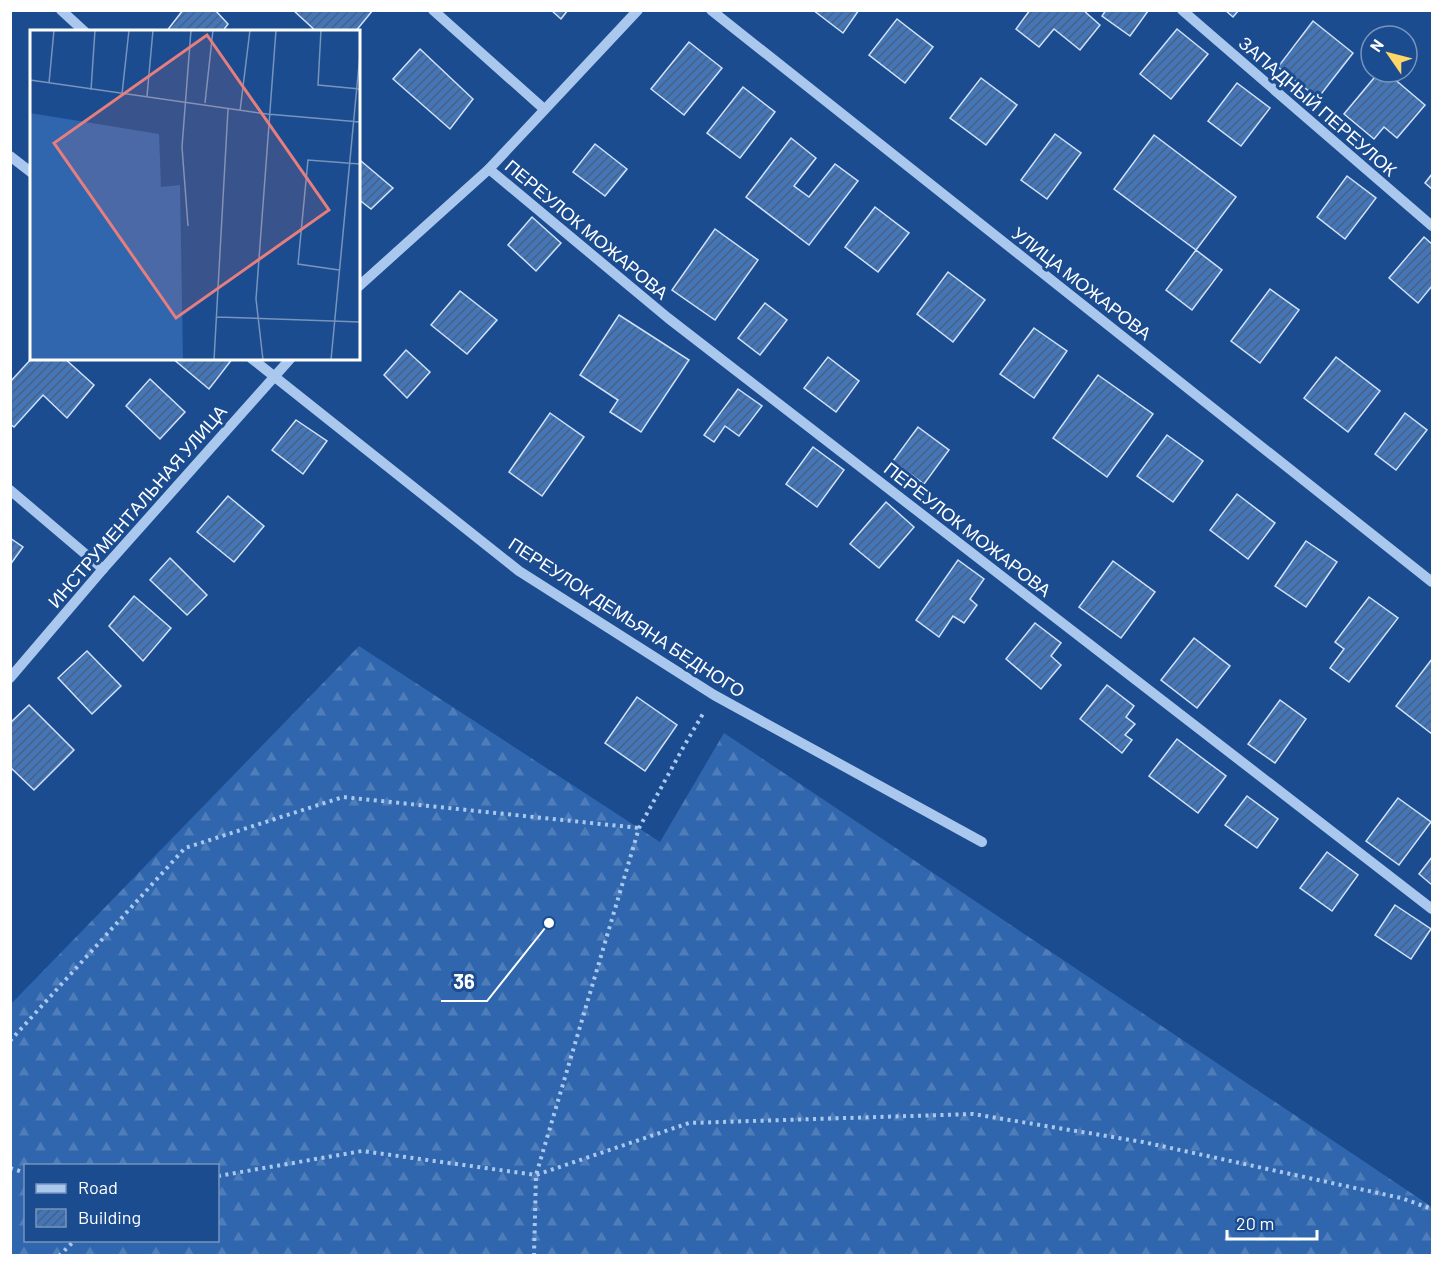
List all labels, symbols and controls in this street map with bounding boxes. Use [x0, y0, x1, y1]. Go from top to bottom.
north arrow [1359, 24, 1419, 84]
inset map [30, 30, 360, 360]
street label: ЗАПАДНЫЙ ПЕРЕУЛОК [1235, 31, 1402, 181]
text: N [1365, 35, 1387, 55]
street label: ПЕРЕУЛОК МОЖАРОВА [501, 154, 673, 304]
street label: УЛИЦА МОЖАРОВА [1008, 222, 1156, 344]
street label: ИНСТРУМЕНТАЛЬНАЯ УЛИЦА [43, 400, 231, 612]
street label: ПЕРЕУЛОК МОЖАРОВА [880, 457, 1056, 601]
street label: ПЕРЕУЛОК ДЕМЬЯНА БЕДНОГО [505, 532, 749, 702]
callout: 36 [441, 963, 487, 1001]
text: 36 [453, 969, 475, 993]
legend [24, 1164, 219, 1242]
text: Road [78, 1176, 118, 1198]
scale bar [1227, 1203, 1317, 1241]
text: Building [78, 1206, 141, 1228]
text: 20 m [1236, 1212, 1274, 1234]

